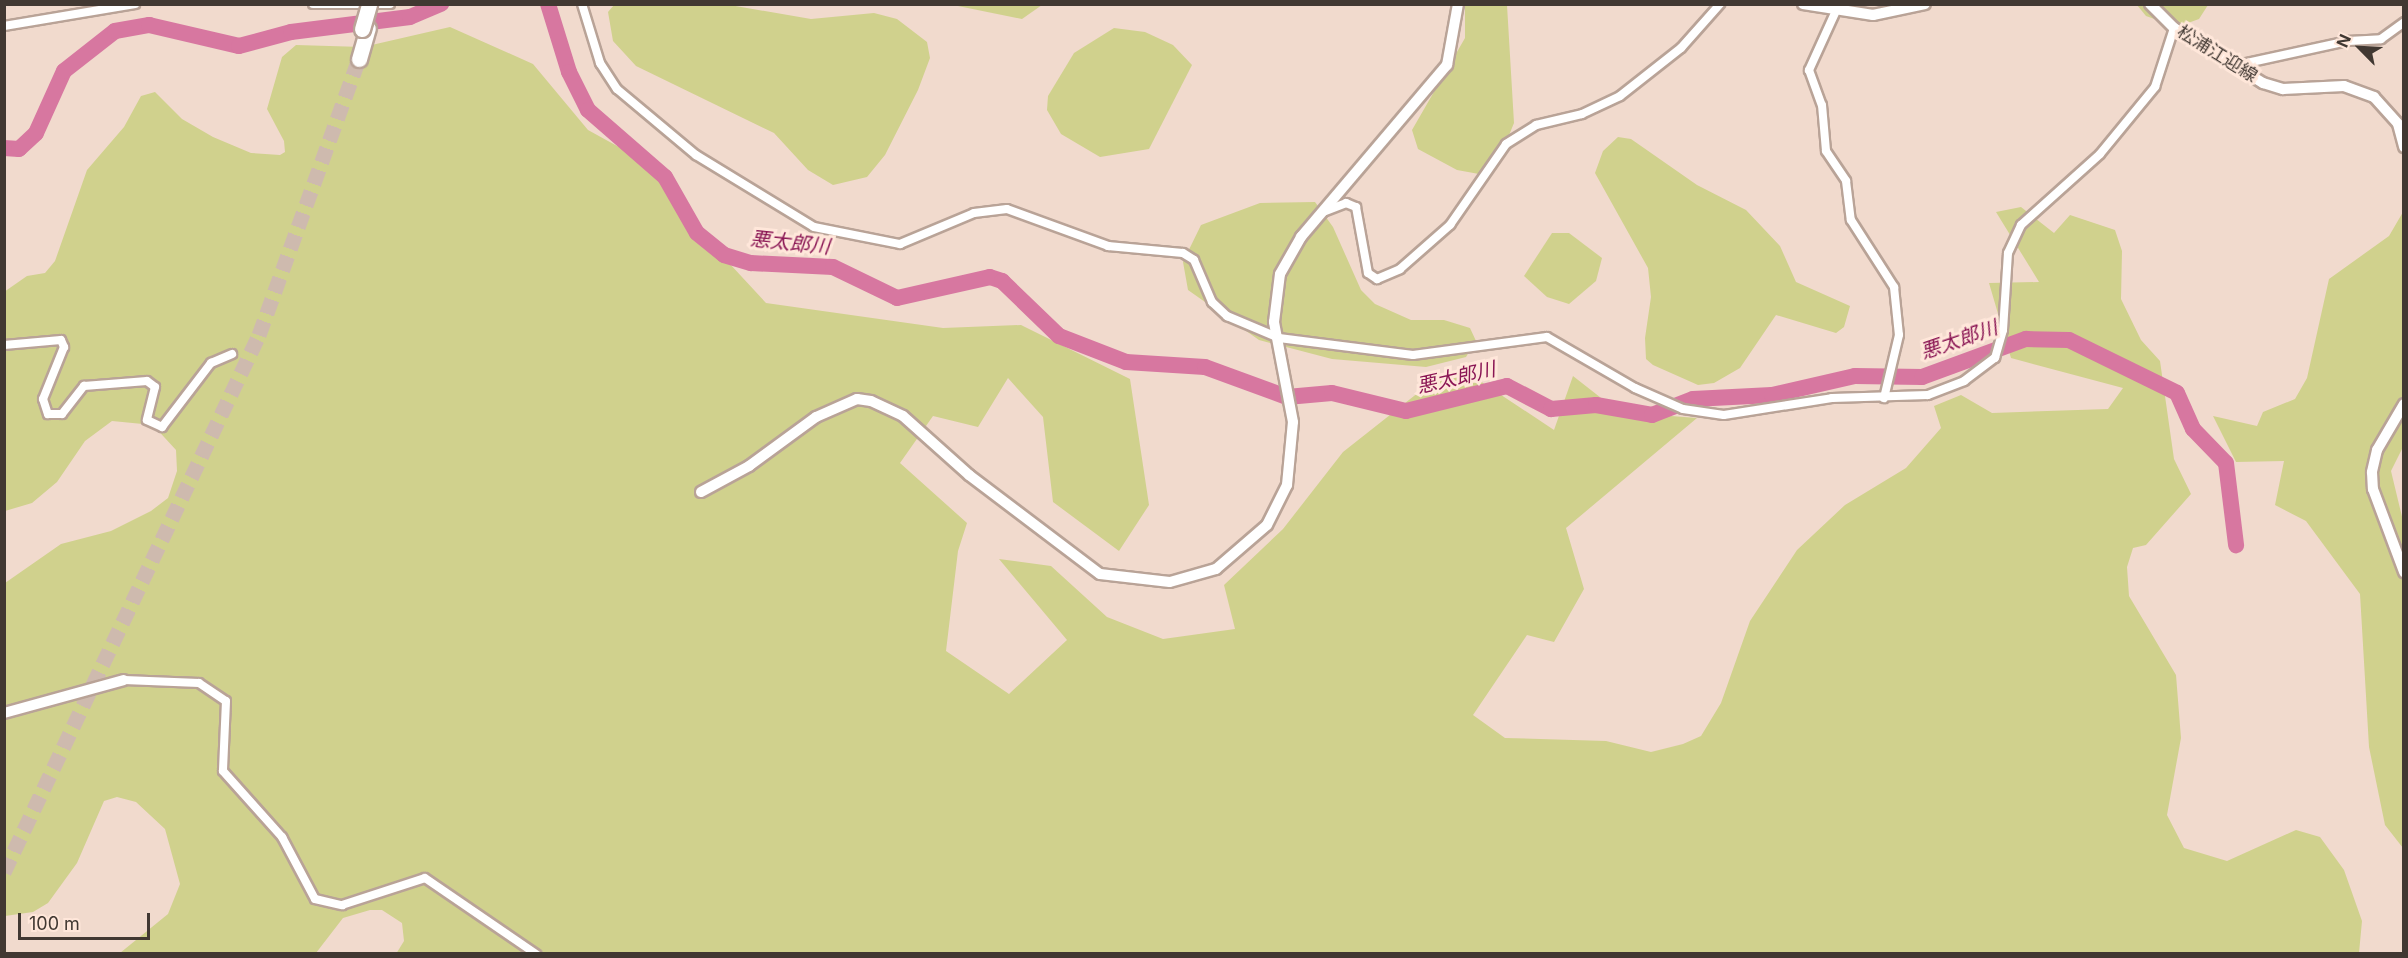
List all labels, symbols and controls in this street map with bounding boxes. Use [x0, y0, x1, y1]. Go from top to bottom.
north arrow [2330, 18, 2390, 78]
street label: 松浦江迎線 [2173, 21, 2261, 87]
text: N [2332, 31, 2355, 50]
water label: 悪太郎川 [749, 227, 831, 259]
water label: 悪太郎川 [1917, 316, 2001, 364]
water label: 悪太郎川 [1414, 357, 1498, 399]
scale bar [21, 901, 153, 939]
text: 100 m [29, 913, 80, 934]

